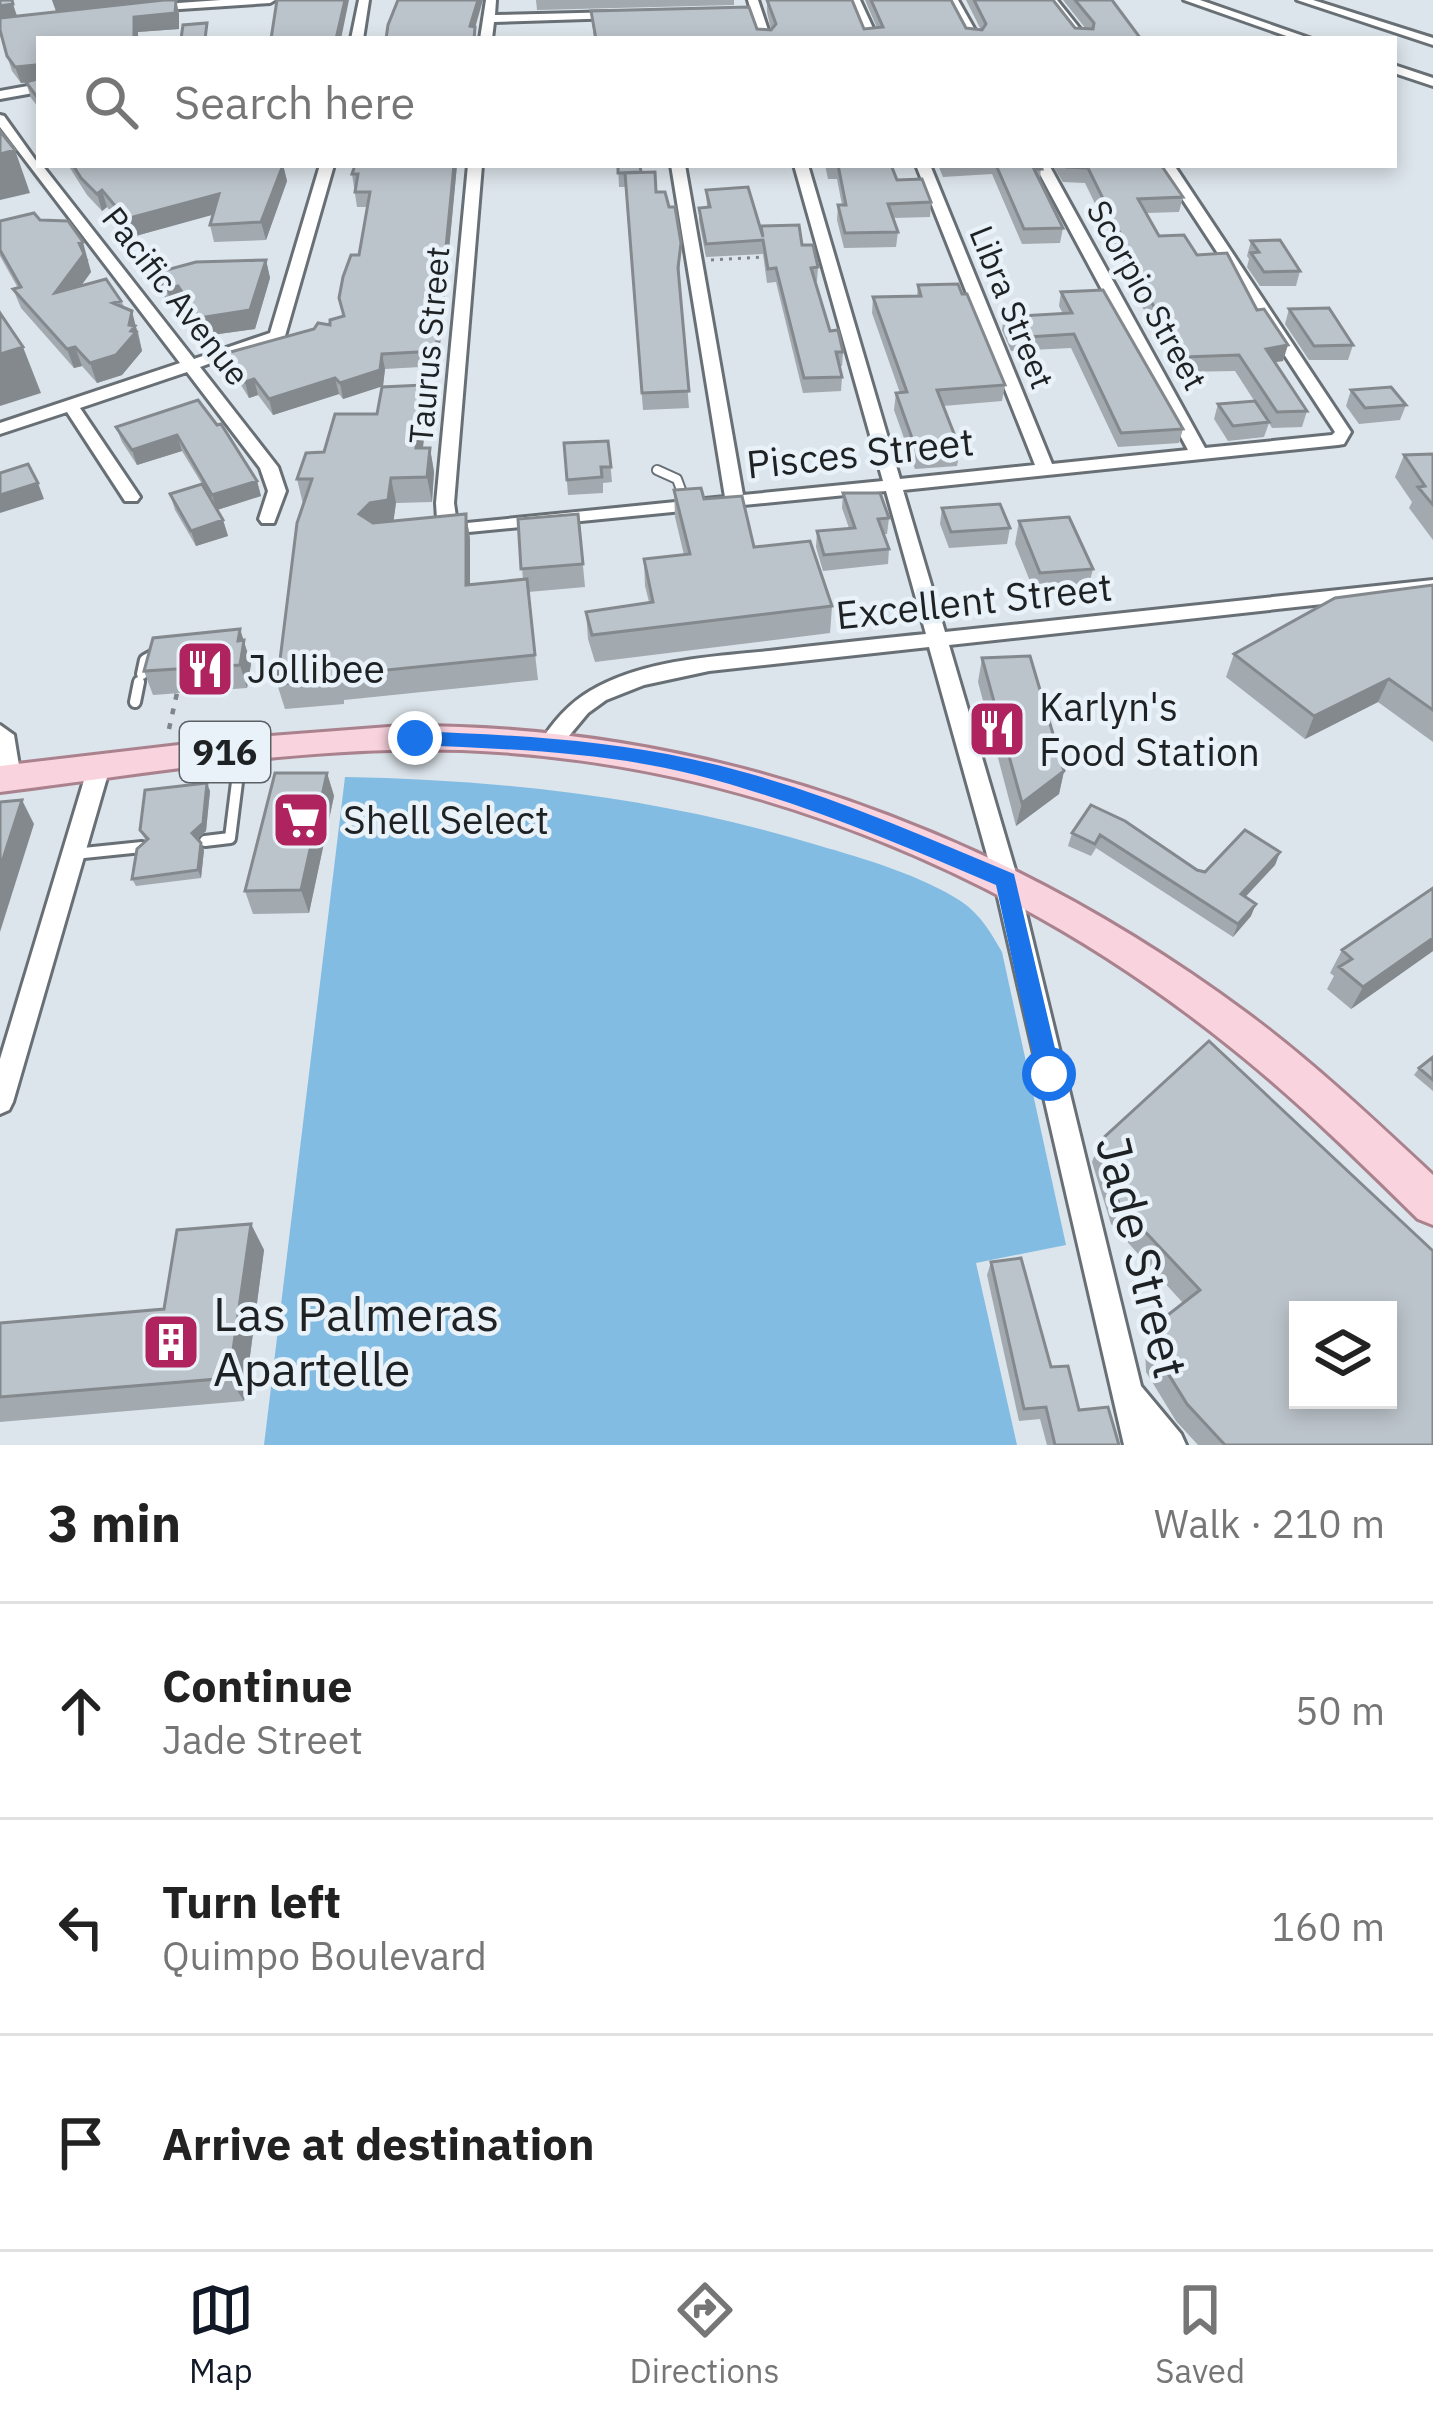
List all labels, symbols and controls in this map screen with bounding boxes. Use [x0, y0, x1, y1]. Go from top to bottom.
search box [36, 36, 1397, 168]
icon: search [78, 69, 144, 135]
text: Search here [174, 73, 415, 131]
street label: Scorpio Street [1078, 192, 1217, 397]
street label: Pacific Avenue [93, 198, 260, 394]
street label: Libra Street [960, 219, 1065, 395]
street label: Taurus Street [398, 244, 459, 446]
street label: Pisces Street [744, 415, 976, 490]
street label: Excellent Street [833, 561, 1115, 640]
restaurant icon: Jollibee [174, 638, 236, 700]
place label: Jollibee [247, 643, 385, 694]
place label: Karlyn's Food Station [1039, 681, 1260, 777]
restaurant icon: Karlyn's Food Station [966, 698, 1028, 760]
route end [388, 711, 442, 765]
road number: 916 [180, 722, 270, 782]
supermarket icon: Shell Select [270, 789, 332, 851]
place label: Shell Select [343, 794, 549, 845]
route start [1022, 1047, 1076, 1101]
street label: Jade Street [1083, 1129, 1203, 1384]
place label: Las Palmeras Apartelle [213, 1282, 499, 1399]
map controls [1289, 1301, 1397, 1409]
button: layers [1289, 1301, 1397, 1409]
building icon: Las Palmeras Apartelle [140, 1311, 202, 1373]
text: 3 min [48, 1490, 181, 1556]
text: Walk · 210 m [1154, 1498, 1385, 1549]
text: Continue [162, 1656, 353, 1714]
icon: ahead [48, 1678, 114, 1744]
text: 50 m [1295, 1685, 1385, 1736]
text: Jade Street [162, 1714, 363, 1765]
text: Turn left [162, 1872, 341, 1930]
icon: left [48, 1894, 114, 1960]
text: 160 m [1272, 1901, 1385, 1952]
text: Quimpo Boulevard [162, 1930, 487, 1981]
icon: arrive [48, 2110, 114, 2176]
text: Arrive at destination [162, 2114, 595, 2172]
tab: Map [188, 2277, 254, 2392]
tab: Directions [630, 2277, 780, 2392]
tab: Saved [1155, 2277, 1245, 2392]

